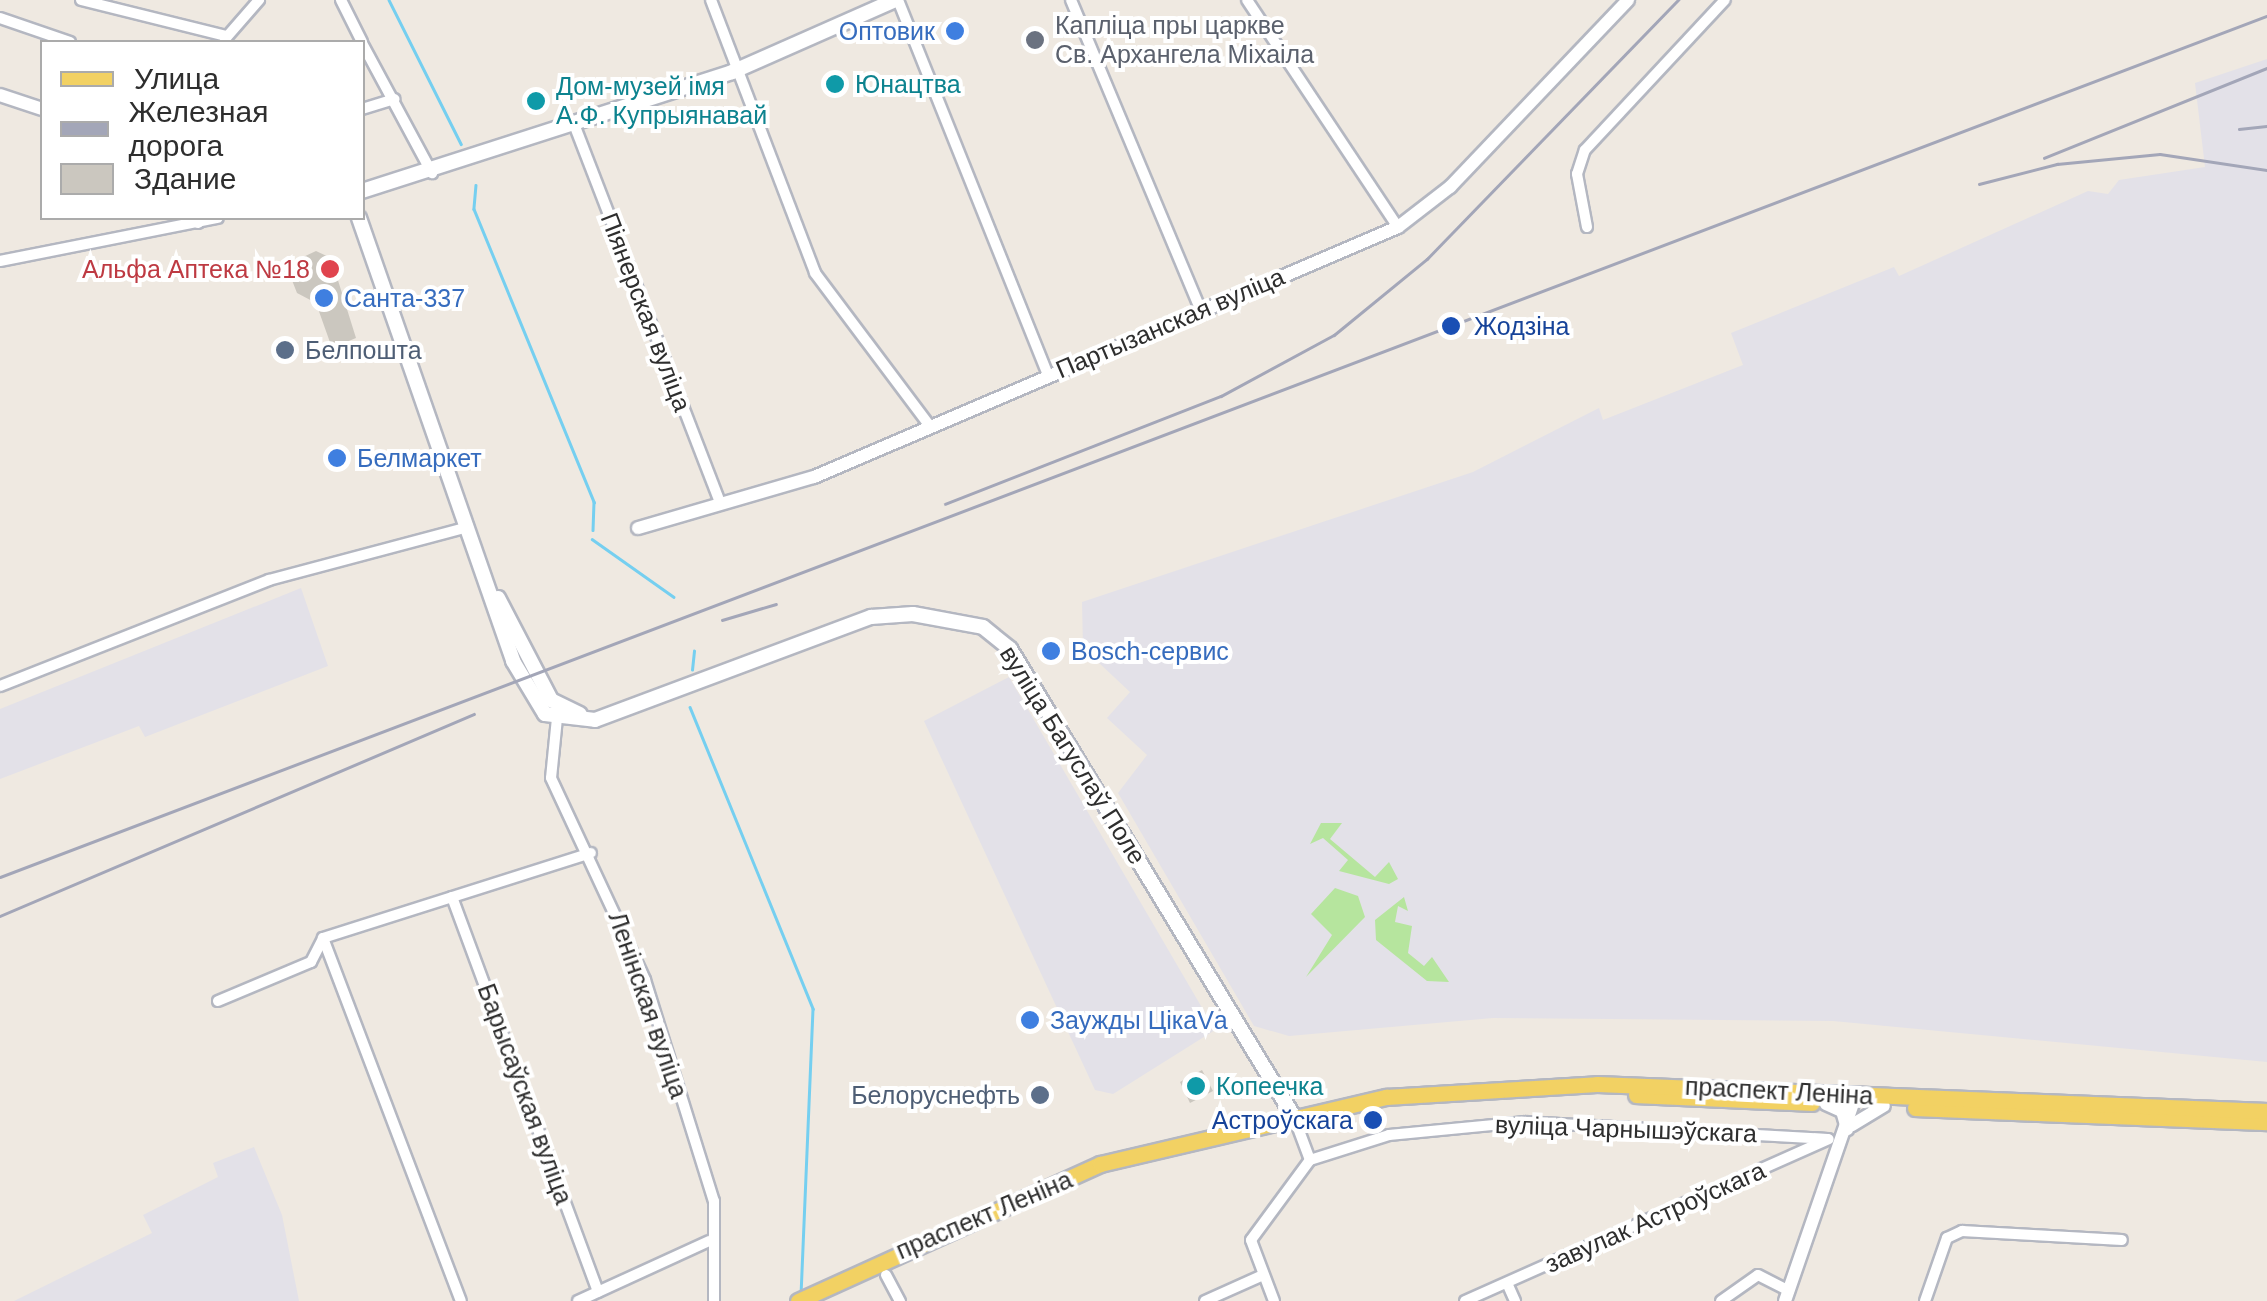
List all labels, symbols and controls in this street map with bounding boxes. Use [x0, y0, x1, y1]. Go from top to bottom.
place label: Капліца пры царкве Св. Архангела Міхаіла [1055, 11, 1314, 70]
place label: Оптовик [839, 16, 935, 46]
marker: Оптовик [944, 20, 966, 42]
marker: Капліца пры царкве Св. Архангела Міхаіла [1024, 29, 1046, 51]
legend [40, 40, 365, 220]
text: Улица [134, 62, 219, 95]
place label: Юнацтва [855, 69, 961, 99]
place label: Дом-музей імя А.Ф. Купрыянавай [556, 72, 767, 131]
marker: Юнацтва [824, 73, 846, 95]
marker: Дом-музей імя А.Ф. Купрыянавай [525, 90, 547, 112]
text: Железная дорога [129, 95, 268, 162]
text: Здание [134, 162, 236, 195]
street label: Піянерская вуліца [594, 209, 698, 415]
place label: Альфа Аптека №18 [82, 254, 310, 284]
marker: Альфа Аптека №18 [319, 258, 341, 280]
street label: Партызанская вуліца [1051, 261, 1289, 385]
place label: Санта-337 [344, 283, 465, 313]
marker: Санта-337 [313, 287, 335, 309]
place label: Жодзіна [1474, 311, 1569, 341]
marker: Жодзіна [1438, 313, 1464, 339]
place label: Белпошта [305, 335, 422, 365]
marker: Белпошта [274, 339, 296, 361]
place label: Белмаркет [357, 443, 482, 473]
marker: Белмаркет [326, 447, 348, 469]
place label: Bosch-сервис [1071, 636, 1229, 666]
street label: вуліца Багуслаў Поле [994, 640, 1152, 870]
marker: Bosch-сервис [1040, 640, 1062, 662]
street label: Ленінская вуліца [602, 908, 694, 1102]
street label: Барысаўская вуліца [471, 980, 579, 1208]
place label: Заужды ЦікаVа [1050, 1005, 1228, 1035]
marker: Заужды ЦікаVа [1019, 1009, 1041, 1031]
place label: Копеечка [1216, 1071, 1323, 1101]
street label: праспект Леніна [1684, 1071, 1874, 1111]
marker: Копеечка [1185, 1075, 1207, 1097]
place label: Белоруснефть [851, 1080, 1020, 1110]
marker: Белоруснефть [1029, 1084, 1051, 1106]
place label: Астроўскага [1212, 1105, 1353, 1135]
marker: Астроўскага [1362, 1109, 1384, 1131]
street label: вуліца Чарнышэўскага [1495, 1109, 1757, 1149]
street label: завулак Астроўскага [1540, 1155, 1770, 1279]
street label: праспект Леніна [891, 1164, 1077, 1266]

